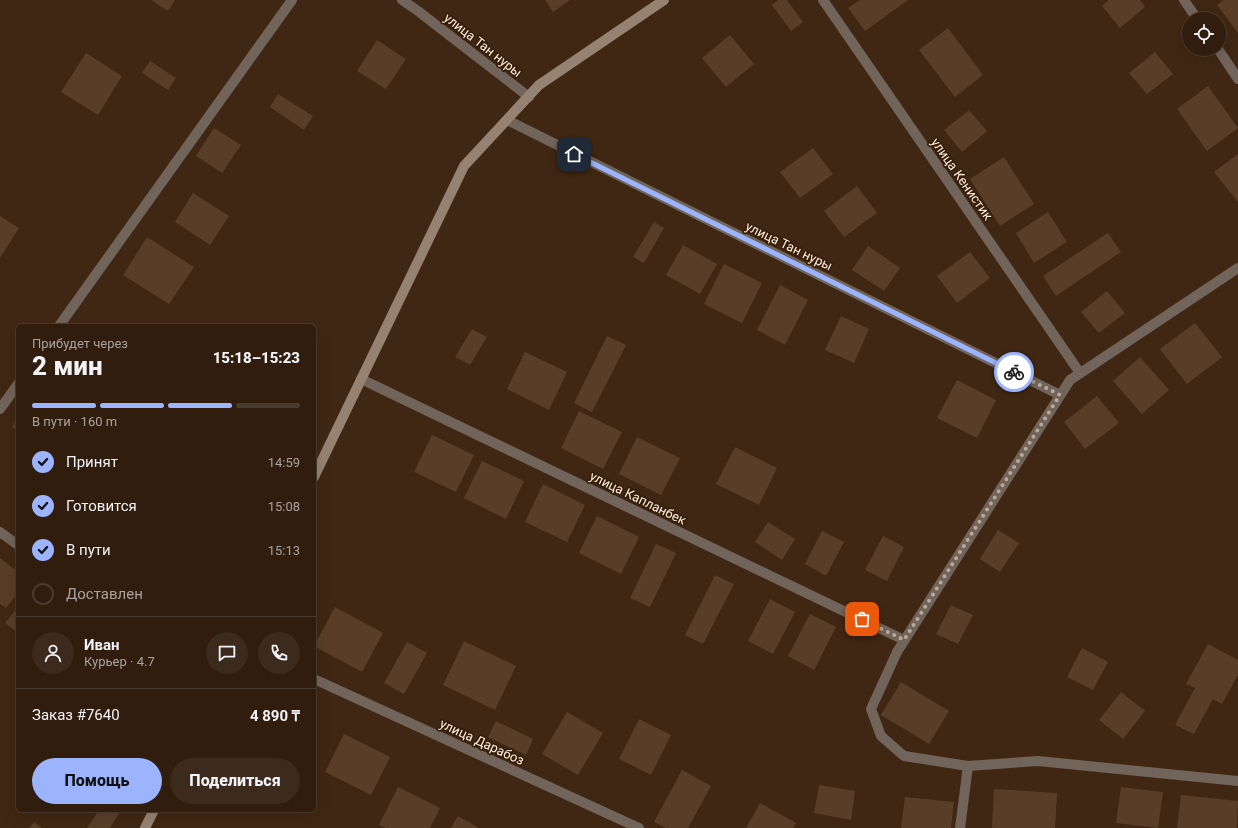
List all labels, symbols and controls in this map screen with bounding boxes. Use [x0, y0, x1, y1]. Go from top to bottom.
street label: улица Тан нуры [441, 10, 525, 80]
map controls [1182, 12, 1226, 56]
button: locate [1182, 12, 1226, 56]
street label: улица Кенистик [928, 135, 996, 223]
pin [557, 137, 591, 171]
icon: home [563, 143, 585, 165]
street label: улица Тан нуры [743, 219, 835, 273]
text: Прибудет через [32, 336, 128, 351]
text: 15:18–15:23 [213, 349, 300, 367]
text: 2 мин [32, 351, 103, 381]
courier [994, 352, 1034, 392]
icon: bike [1003, 361, 1025, 383]
text: В пути · 160 m [32, 414, 117, 429]
icon: check [32, 451, 54, 473]
text: Принят [66, 453, 118, 471]
text: 14:59 [268, 455, 300, 470]
street label: улица Капланбек [588, 468, 688, 528]
icon: check [32, 495, 54, 517]
text: Готовится [66, 497, 137, 515]
text: 15:08 [268, 499, 300, 514]
icon: check [32, 539, 54, 561]
text: В пути [66, 541, 111, 559]
text: 15:13 [268, 543, 300, 558]
text: Доставлен [66, 585, 143, 603]
pin [845, 602, 879, 636]
icon: bag [851, 608, 873, 630]
button: person [32, 632, 74, 674]
button: chat [206, 632, 248, 674]
button: phone [258, 632, 300, 674]
text: Иван [84, 636, 120, 654]
text: Курьер · 4.7 [84, 654, 155, 669]
text: Заказ #7640 [32, 706, 120, 724]
text: 4 890 ₸ [250, 707, 300, 725]
street label: улица Дарабоз [437, 716, 527, 768]
button: Помощь [32, 758, 162, 804]
button: Поделиться [170, 758, 300, 804]

